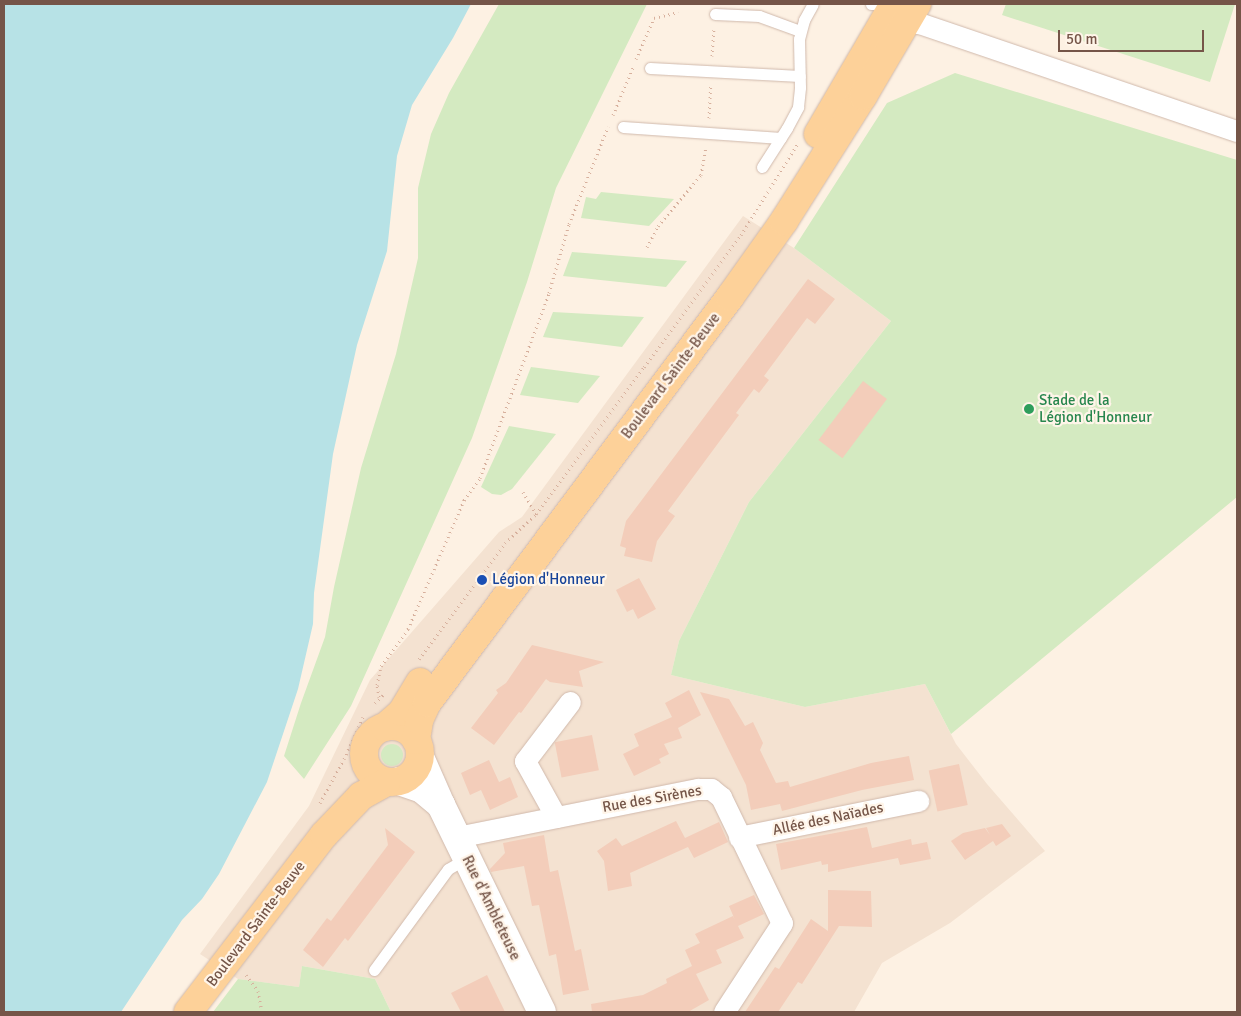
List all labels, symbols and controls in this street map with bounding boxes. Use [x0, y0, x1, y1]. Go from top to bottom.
scale bar [1061, 20, 1207, 52]
text: 50 m [1066, 30, 1097, 48]
street label: Boulevard Sainte-Beuve [618, 310, 724, 442]
place label: Stade de la Légion d'Honneur [1039, 391, 1152, 426]
marker: Stade de la Légion d'Honneur [1023, 403, 1035, 415]
place label: Légion d'Honneur [492, 571, 605, 589]
marker: Légion d'Honneur [476, 574, 488, 586]
street label: Rue des Sirènes [601, 781, 703, 817]
street label: Allée des Naïades [771, 798, 885, 840]
street label: Rue d'Ambleteuse [458, 853, 524, 963]
street label: Boulevard Sainte-Beuve [203, 858, 309, 990]

